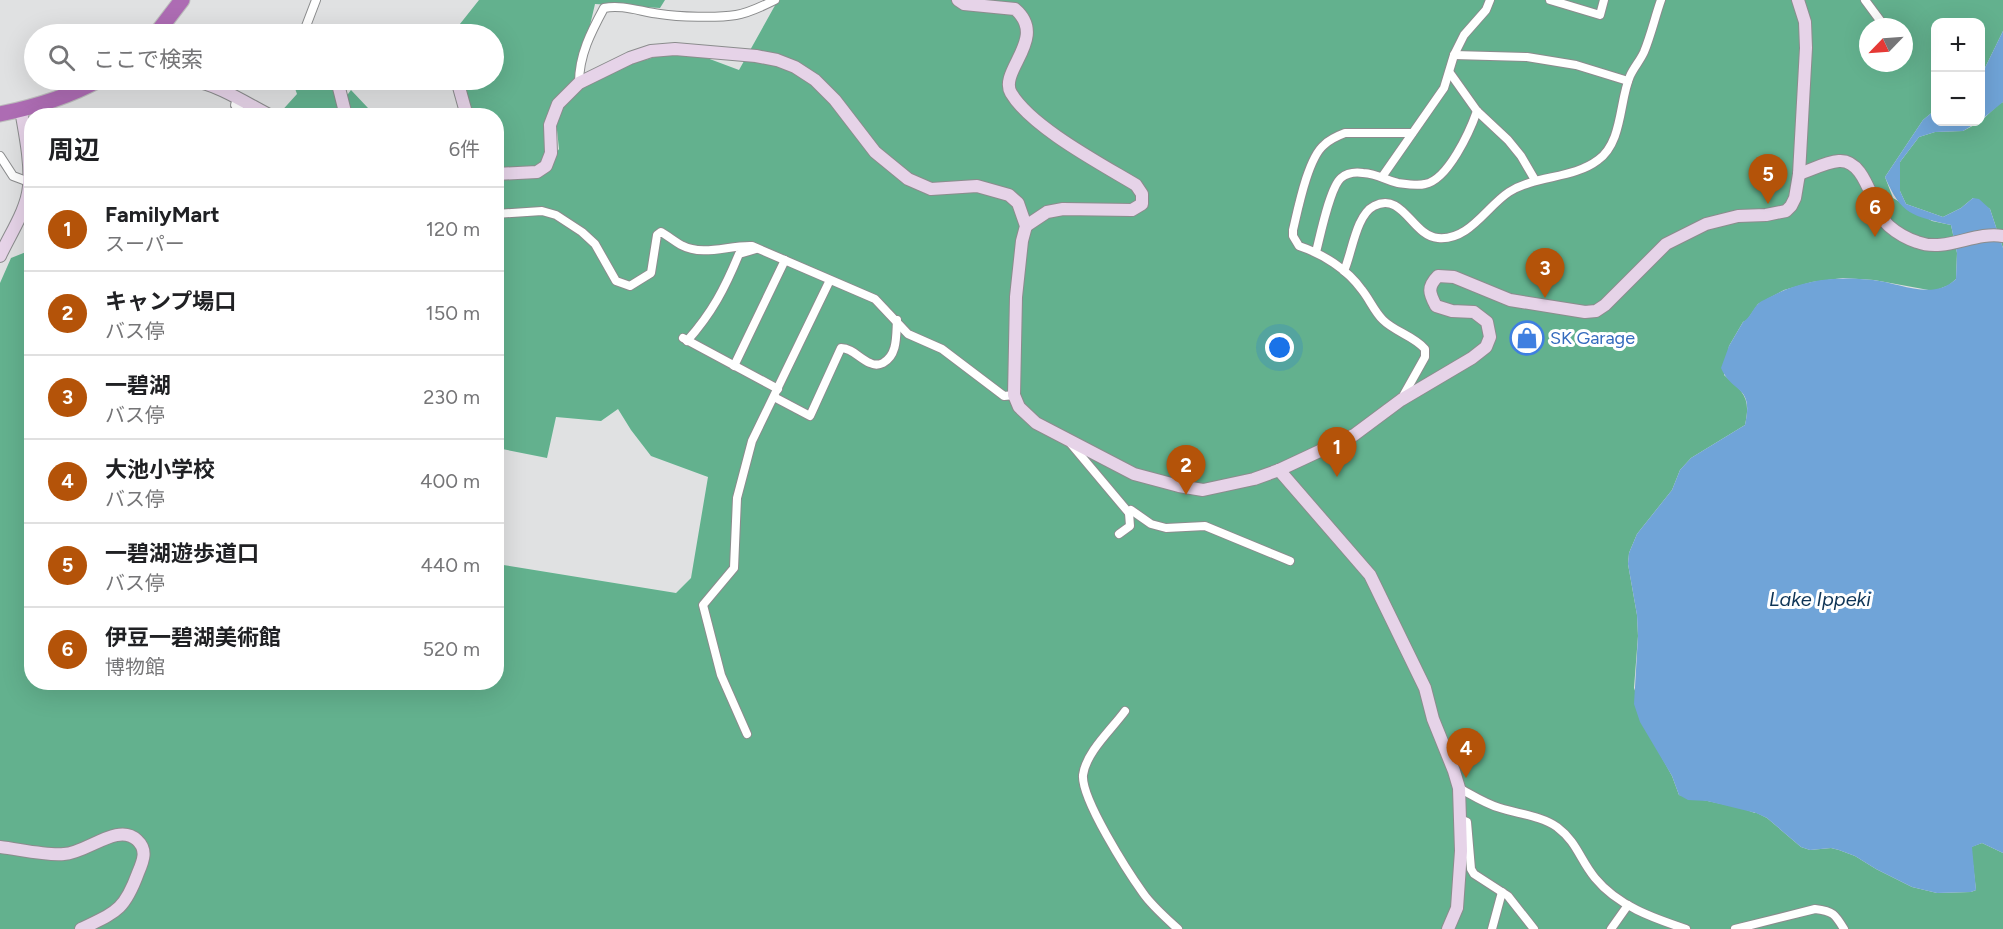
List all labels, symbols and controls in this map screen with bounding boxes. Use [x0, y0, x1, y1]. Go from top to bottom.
north arrow [1859, 18, 1913, 72]
map controls [1931, 18, 1985, 126]
button: + [1931, 18, 1985, 72]
search box [24, 24, 504, 90]
icon: search [45, 41, 78, 74]
text: ここで検索 [93, 46, 203, 73]
button: − [1931, 72, 1985, 126]
text: 周辺 [48, 134, 100, 166]
text: 6件 [449, 137, 480, 161]
pin: 5 [1748, 154, 1788, 204]
pin: 6 [1856, 188, 1894, 237]
text: FamilyMart [105, 201, 220, 228]
text: 1 [63, 217, 72, 241]
text: 120 m [426, 217, 480, 241]
text: スーパー [105, 232, 185, 256]
pin: 3 [1526, 248, 1564, 298]
text: キャンプ場口 [105, 288, 236, 315]
text: 2 [62, 301, 73, 325]
text: 150 m [425, 301, 480, 325]
text: バス停 [105, 319, 165, 343]
shop icon: SK Garage [1509, 320, 1545, 356]
place label: SK Garage [1550, 327, 1635, 349]
your location [1265, 333, 1294, 362]
text: 一碧湖 [105, 372, 171, 399]
text: 3 [62, 385, 73, 409]
text: 230 m [423, 385, 480, 409]
text: バス停 [105, 403, 165, 427]
pin: 1 [1318, 428, 1356, 477]
pin: 2 [1166, 446, 1206, 495]
text: 大池小学校 [105, 456, 215, 483]
text: 4 [61, 469, 74, 493]
text: 400 m [420, 469, 480, 493]
text: バス停 [105, 487, 165, 511]
text: 一碧湖遊歩道口 [105, 540, 259, 567]
text: 5 [62, 553, 73, 577]
text: 440 m [420, 553, 480, 577]
text: バス停 [105, 571, 165, 595]
water label: Lake Ippeki [1769, 587, 1871, 611]
text: 伊豆一碧湖美術館 [105, 624, 281, 651]
text: 6 [62, 637, 73, 661]
text: 520 m [423, 637, 480, 661]
text: 博物館 [105, 655, 165, 679]
pin: 4 [1446, 728, 1486, 778]

